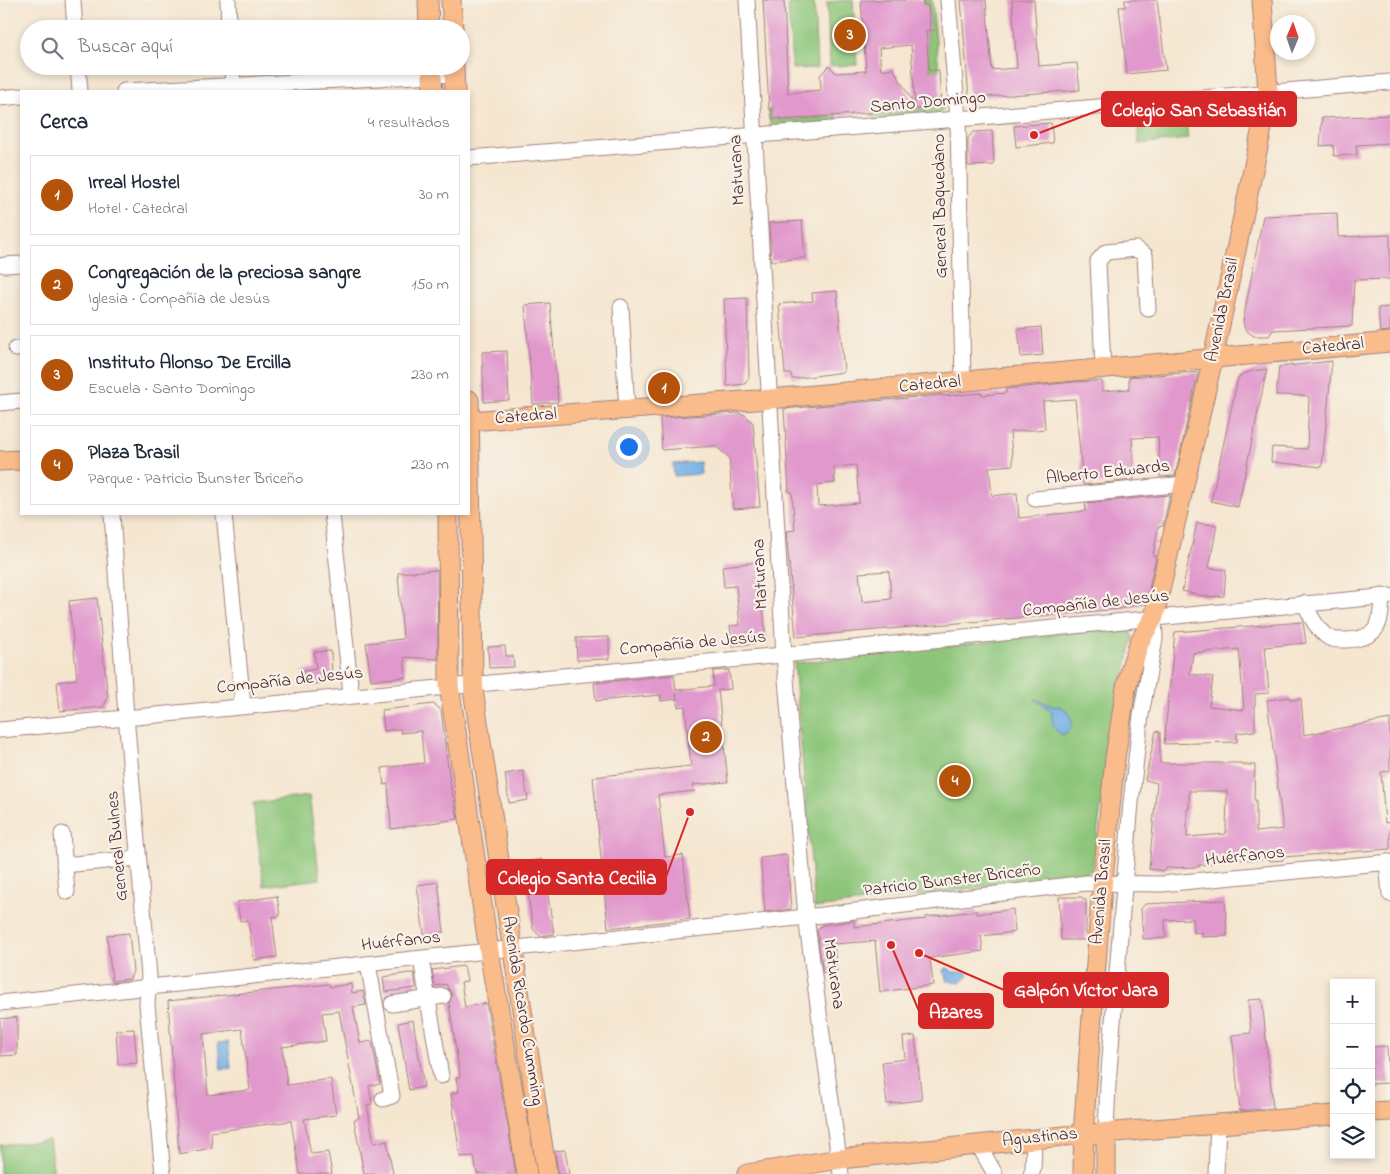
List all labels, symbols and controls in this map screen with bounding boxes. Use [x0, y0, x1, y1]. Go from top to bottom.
north arrow [1270, 15, 1315, 60]
pin: 3 [834, 16, 866, 54]
search box [20, 20, 470, 75]
icon: search [38, 34, 66, 62]
text: Buscar aquí [78, 34, 173, 61]
street label: Santo Domingo [869, 85, 987, 122]
callout: Colegio San Sebastián [1102, 92, 1296, 126]
text: Colegio San Sebastián [1112, 98, 1286, 127]
text: Cerca [40, 108, 88, 138]
text: 4 resultados [368, 111, 450, 135]
street label: General Baquedano [927, 133, 955, 279]
street label: Maturana [723, 134, 753, 206]
text: Irreal Hostel [88, 170, 180, 197]
text: 1 [54, 183, 60, 207]
text: 30 m [419, 183, 449, 207]
text: Hotel · Catedral [88, 197, 188, 221]
street label: Avenida Brasil [1199, 255, 1247, 365]
text: Congregación de la preciosa sangre [88, 260, 361, 287]
text: 2 [53, 273, 61, 297]
text: 150 m [411, 273, 449, 297]
text: Iglesia · Compañía de Jesús [88, 287, 270, 311]
street label: Catedral [1301, 331, 1365, 363]
text: Instituto Alonso De Ercilla [88, 350, 291, 377]
text: 3 [54, 363, 60, 387]
text: 230 m [411, 363, 449, 387]
pin: 1 [648, 369, 680, 407]
street label: Catedral [898, 369, 962, 401]
text: Escuela · Santo Domingo [88, 377, 255, 401]
street label: Catedral [494, 402, 558, 432]
your location [616, 434, 642, 460]
text: Plaza Brasil [88, 440, 180, 467]
text: 4 [54, 453, 60, 477]
text: 230 m [411, 453, 449, 477]
street label: Alberto Edwards [1045, 454, 1171, 492]
text: Parque · Patricio Bunster Briceño [88, 467, 303, 491]
street label: Maturana [746, 538, 776, 610]
street label: Compañía de Jesús [1021, 583, 1171, 625]
street label: Compañía de Jesús [619, 625, 767, 663]
street label: Compañía de Jesús [215, 660, 365, 702]
pin: 2 [690, 718, 722, 756]
pin: 4 [939, 762, 971, 800]
street label: General Bulnes [100, 790, 136, 902]
street label: Avenida Brasil [1084, 838, 1120, 946]
street label: Huérfanos [1204, 840, 1286, 874]
street label: Patricio Bunster Briceño [862, 857, 1042, 905]
callout: Colegio Santa Cecilia [487, 860, 666, 894]
text: Colegio Santa Cecilia [498, 866, 656, 895]
street label: Avenida Ricardo Cumming [493, 914, 550, 1108]
street label: Huérfanos [360, 925, 442, 959]
street label: Maturana [815, 937, 851, 1011]
callout: Galpón Víctor Jara [1004, 973, 1168, 1007]
text: Galpón Víctor Jara [1014, 978, 1158, 1005]
map controls [1330, 979, 1375, 1159]
button: + [1330, 979, 1375, 1024]
callout: Azares [919, 994, 993, 1028]
text: Azares [929, 1000, 983, 1027]
button: − [1330, 1024, 1375, 1069]
button: locate [1330, 1069, 1375, 1114]
button: layers [1330, 1114, 1375, 1159]
street label: Agustinas [1001, 1121, 1079, 1156]

